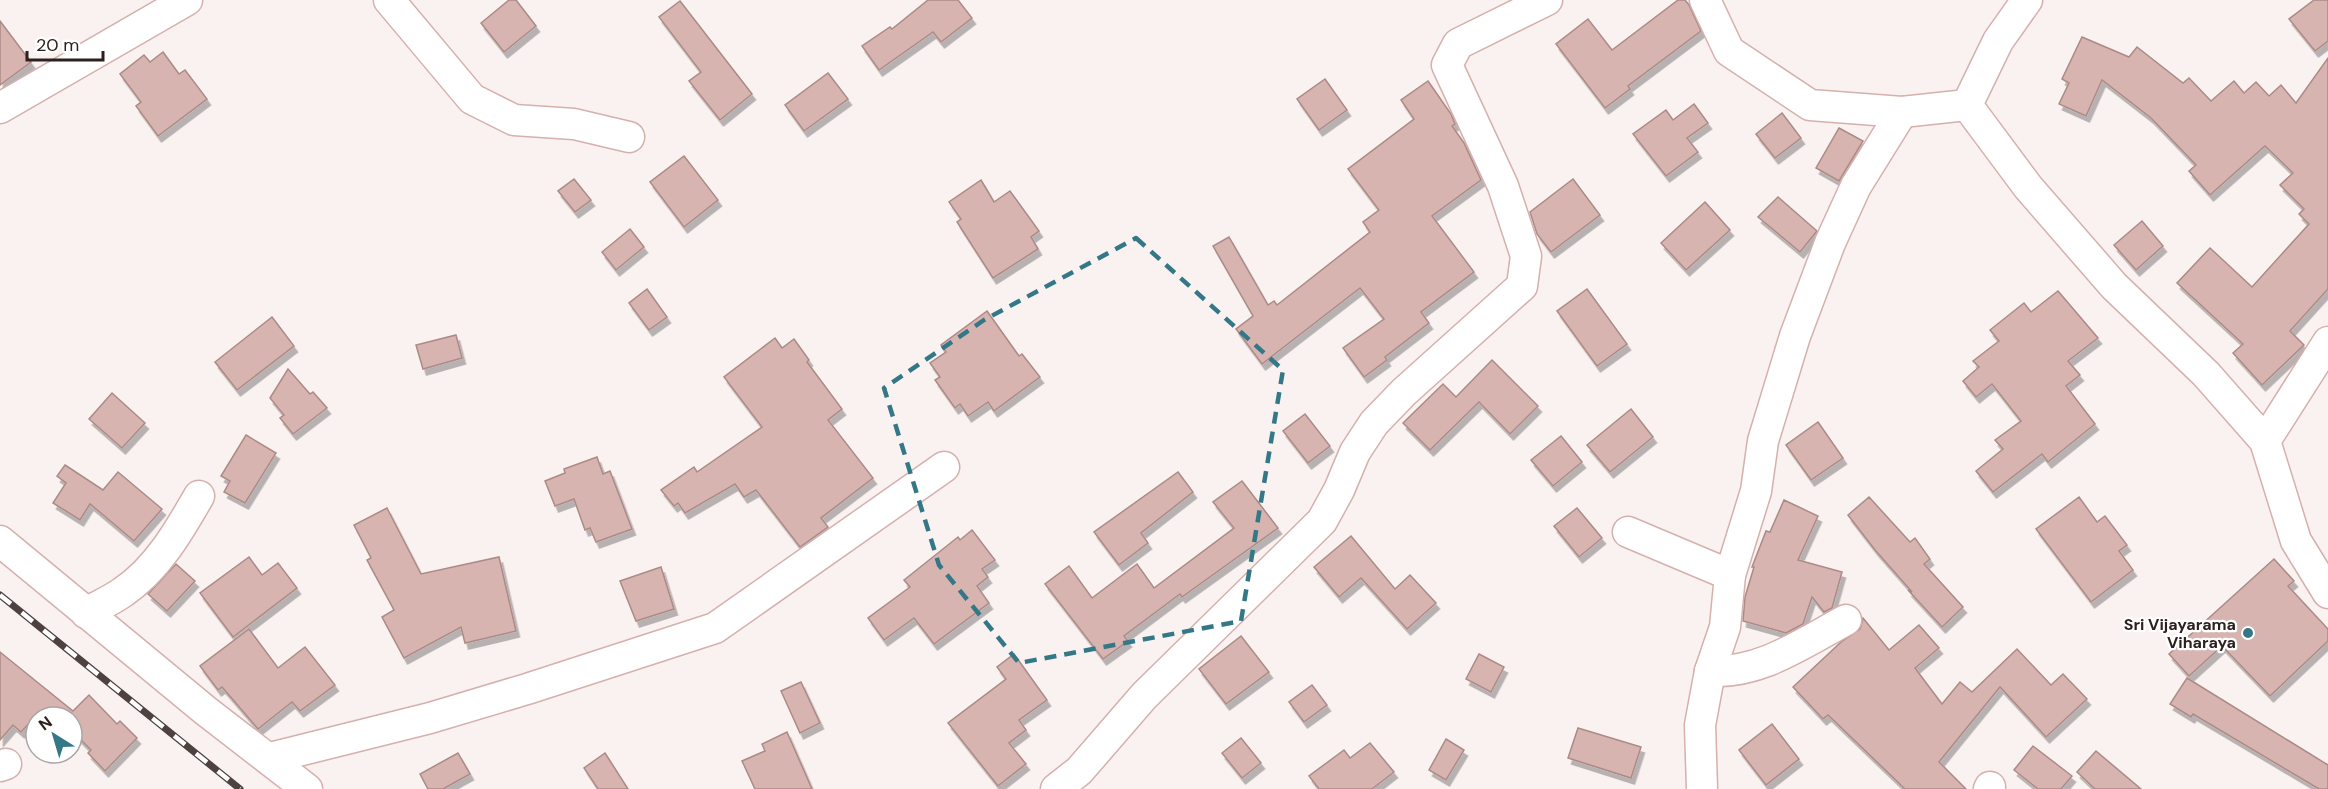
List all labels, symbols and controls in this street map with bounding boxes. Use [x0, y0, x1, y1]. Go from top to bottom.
scale bar [27, 24, 104, 62]
text: 20 m [36, 33, 79, 57]
place label: Sri Vijayarama Viharaya [2124, 614, 2236, 653]
marker: Sri Vijayarama Viharaya [2241, 626, 2255, 640]
north arrow [24, 705, 84, 765]
text: N [34, 712, 56, 735]

